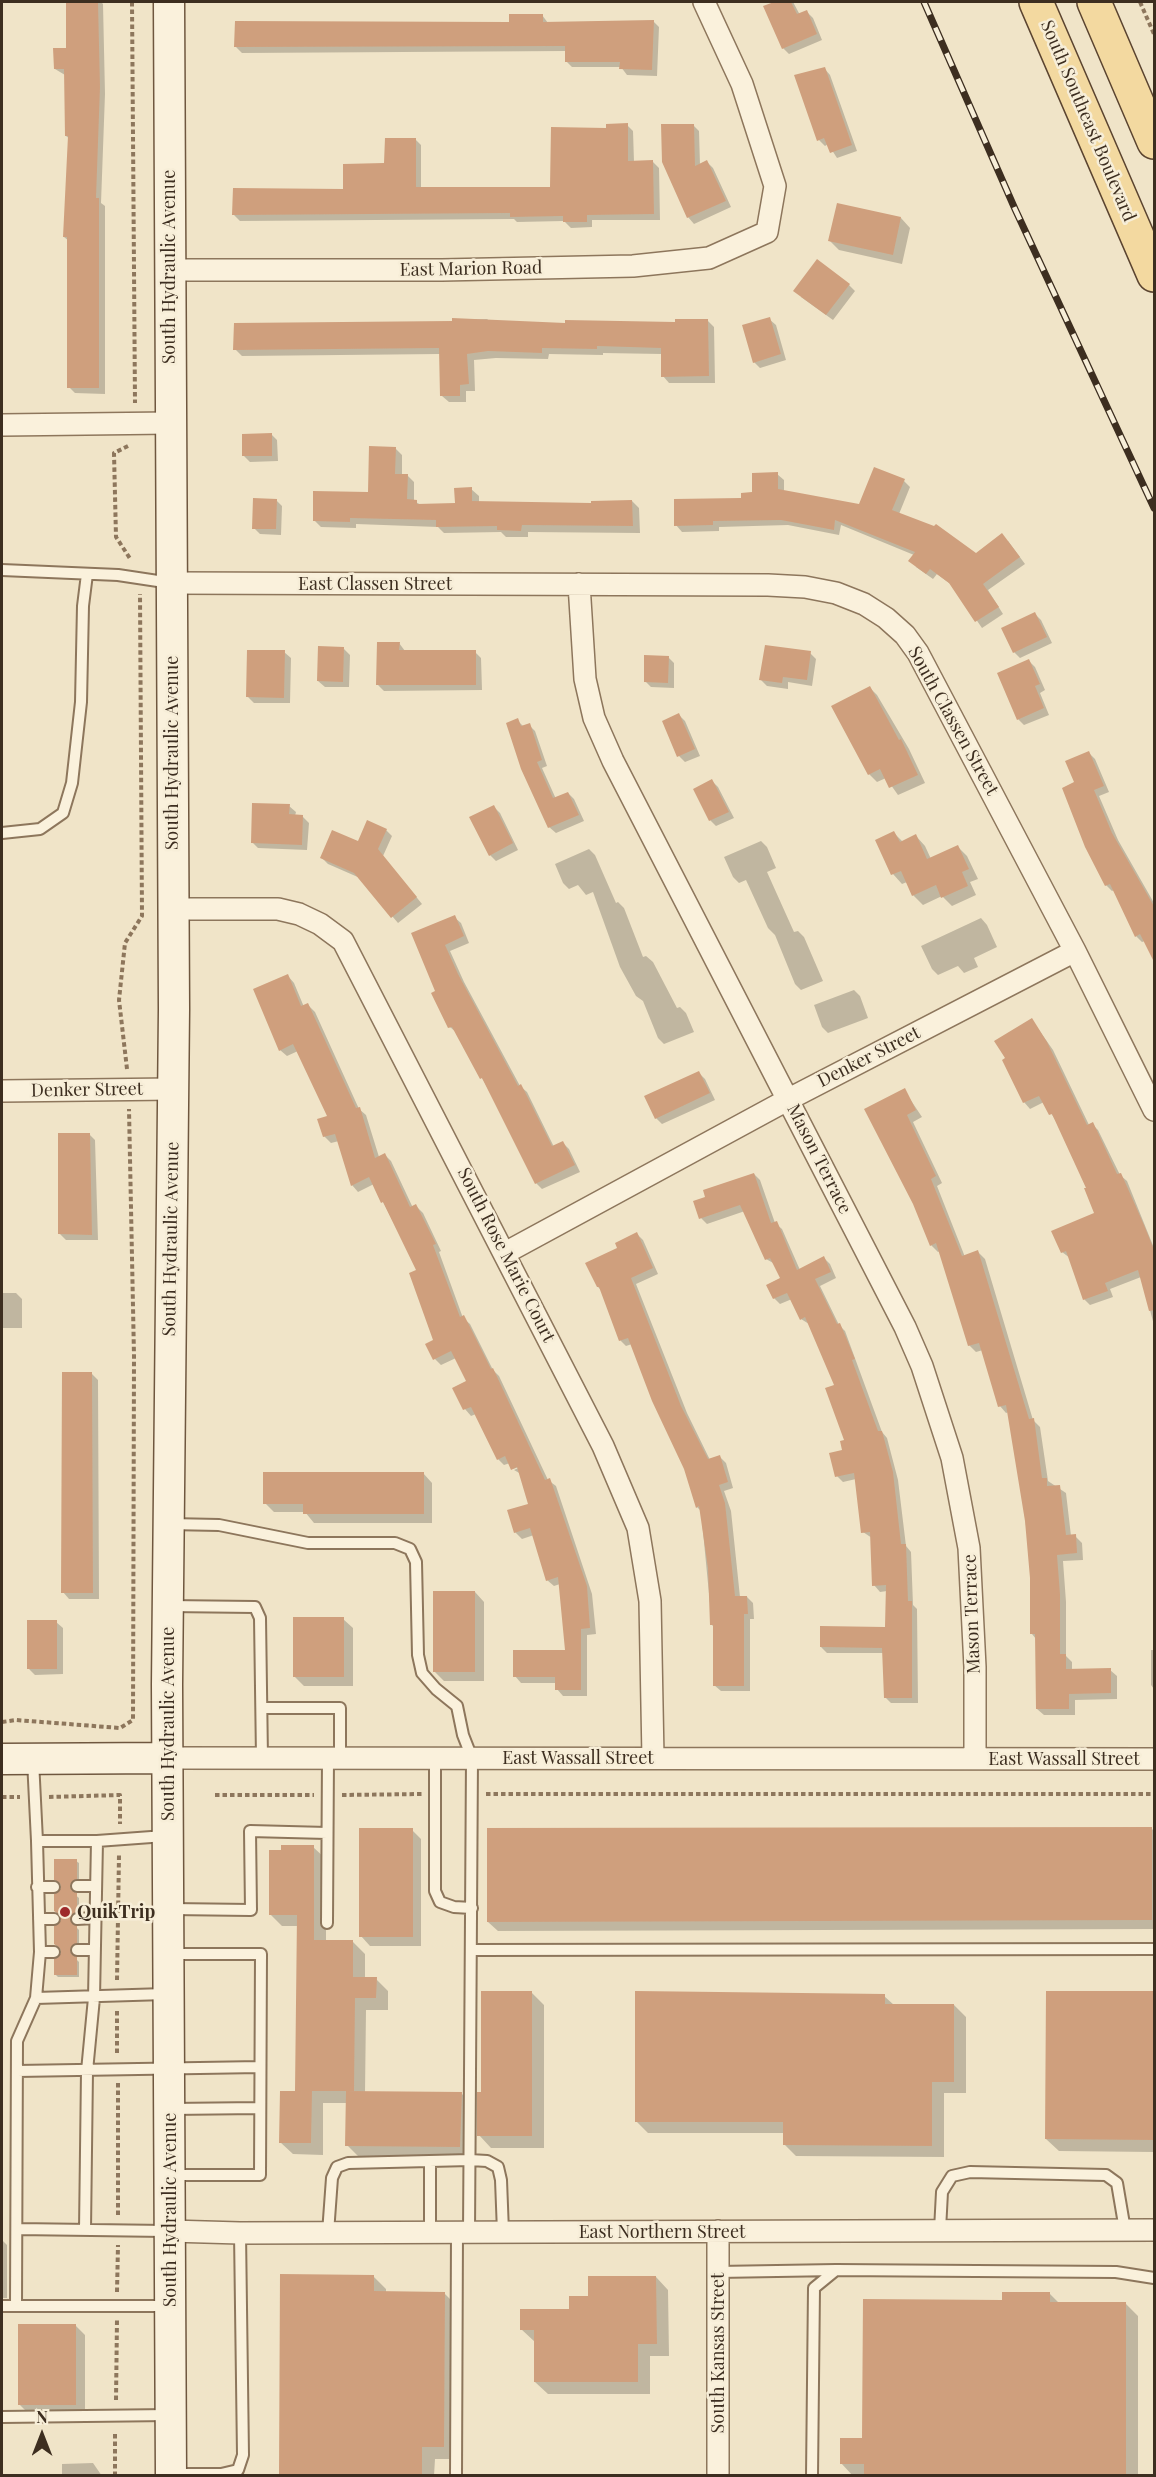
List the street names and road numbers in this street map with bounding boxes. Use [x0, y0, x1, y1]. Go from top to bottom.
street label: South Southeast Boulevard [1036, 17, 1140, 225]
street label: South Hydraulic Avenue [158, 170, 180, 364]
street label: East Marion Road [399, 257, 543, 281]
street label: East Classen Street [298, 573, 452, 595]
street label: South Classen Street [903, 643, 1003, 799]
street label: South Hydraulic Avenue [161, 656, 183, 850]
street label: Denker Street [814, 1022, 924, 1092]
street label: Denker Street [31, 1078, 143, 1102]
street label: Mason Terrace [782, 1101, 856, 1217]
street label: South Hydraulic Avenue [159, 1141, 183, 1337]
street label: South Rose Marie Court [453, 1164, 559, 1346]
street label: Mason Terrace [959, 1554, 985, 1674]
street label: South Hydraulic Avenue [157, 1627, 179, 1821]
street label: East Wassall Street [502, 1747, 654, 1769]
street label: East Wassall Street [988, 1748, 1140, 1770]
street label: South Hydraulic Avenue [159, 2113, 181, 2307]
street label: East Northern Street [579, 2221, 745, 2243]
street label: South Kansas Street [707, 2273, 729, 2433]

